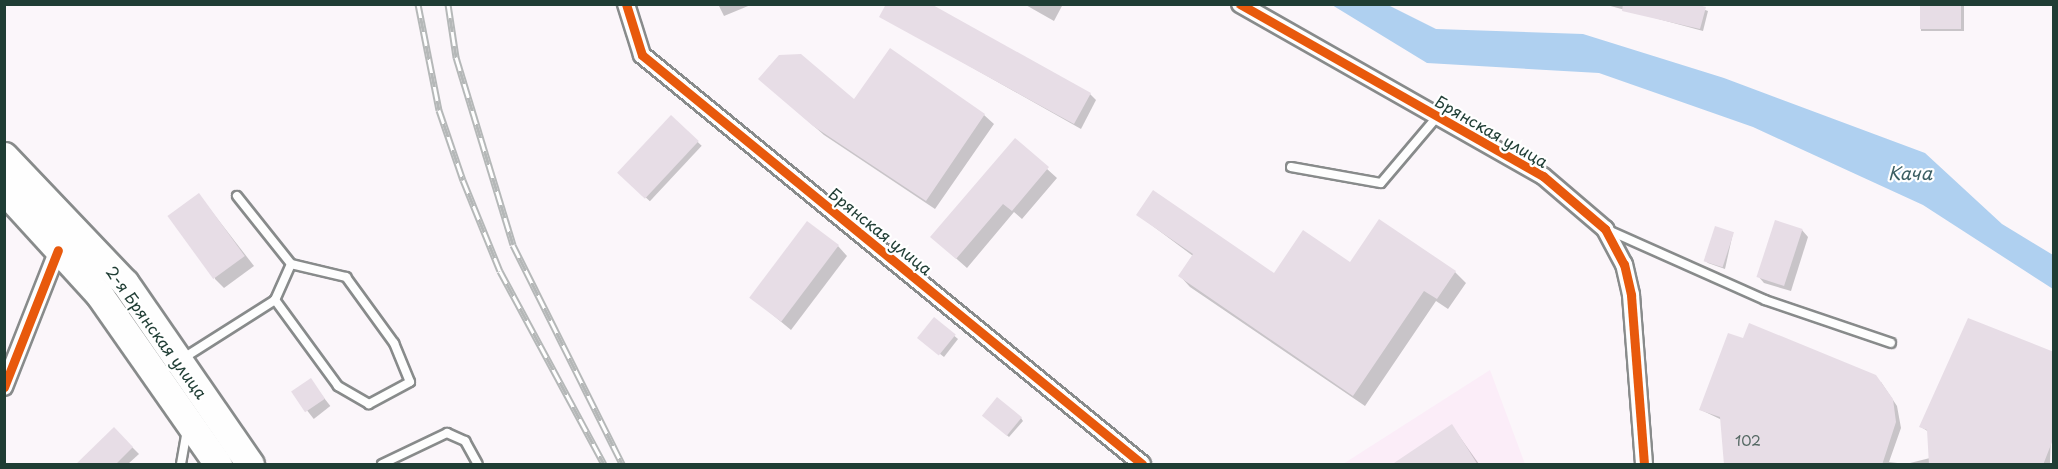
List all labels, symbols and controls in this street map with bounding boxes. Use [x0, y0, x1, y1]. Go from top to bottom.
street label: Брянская улица [1432, 91, 1552, 171]
water label: Кача [1888, 162, 1932, 184]
street label: Брянская улица [825, 183, 937, 279]
street label: 2-я Брянская улица [102, 261, 212, 403]
house number: 102 [1735, 433, 1761, 449]

